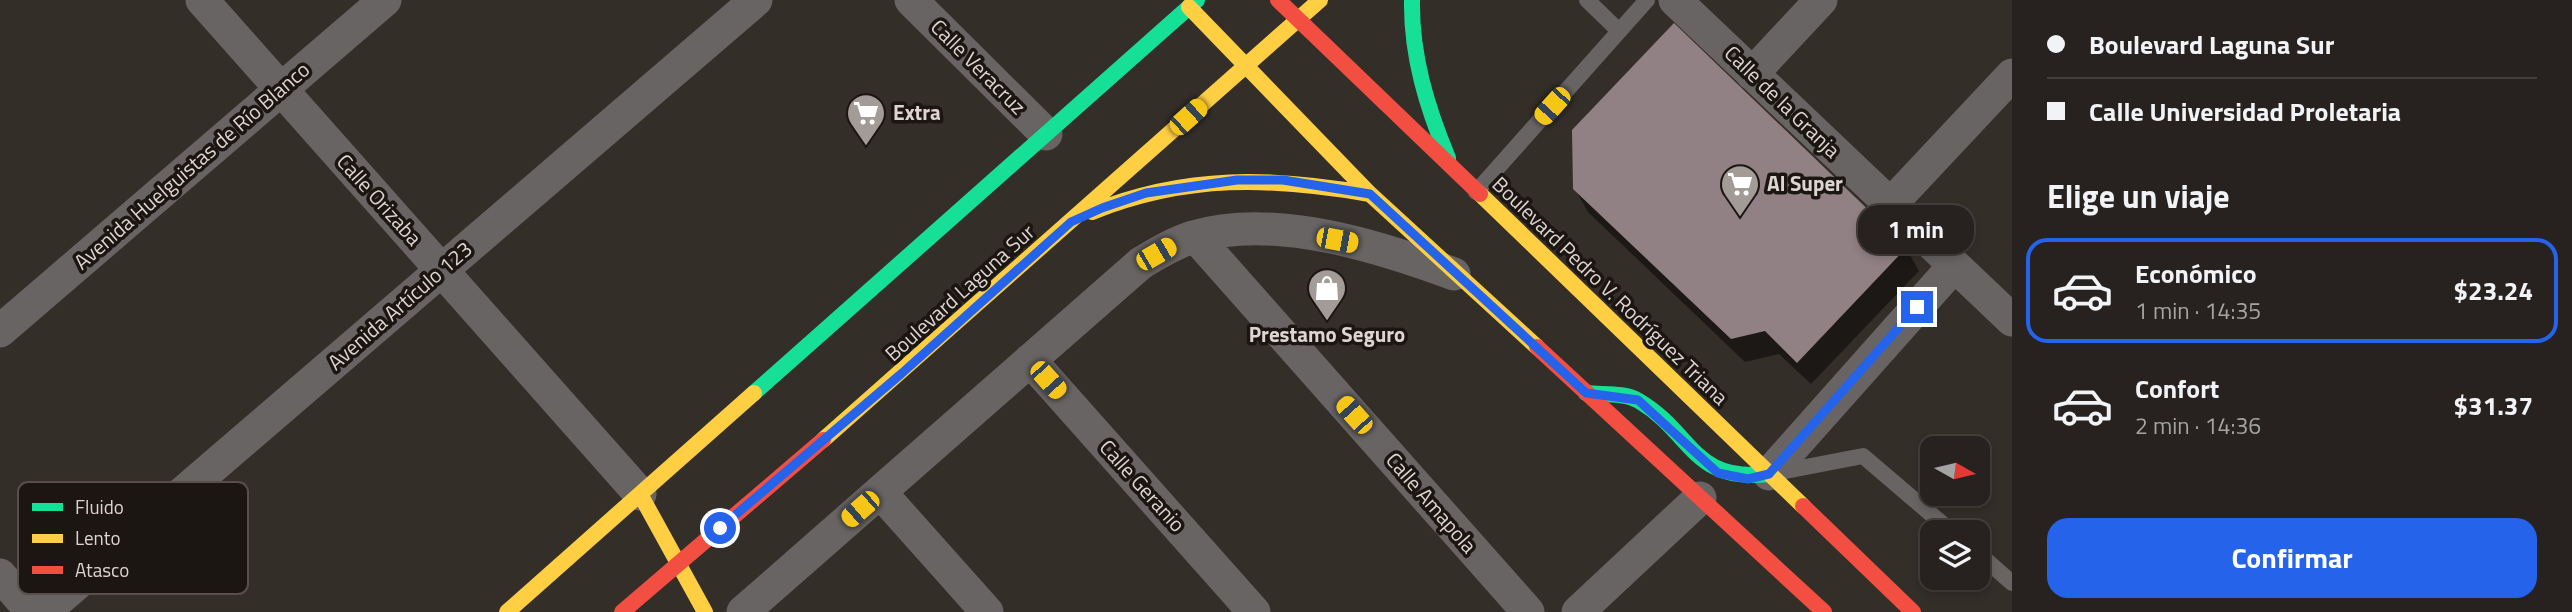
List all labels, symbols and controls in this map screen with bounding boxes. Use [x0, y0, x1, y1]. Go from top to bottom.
street label: Calle Veracruz [924, 11, 1034, 121]
text: Boulevard Laguna Sur [2089, 25, 2334, 64]
street label: Calle de la Granja [1718, 38, 1848, 165]
street label: Avenida Huelguistas de Río Blanco [66, 54, 316, 277]
car [1531, 83, 1574, 129]
supermarket icon: Extra [845, 92, 887, 147]
text: Calle Universidad Proletaria [2089, 92, 2401, 131]
car [1166, 95, 1211, 139]
place label: Extra [893, 96, 941, 128]
street label: Calle Orizaba [330, 146, 430, 253]
supermarket icon: Al Super [1719, 163, 1761, 218]
place label: Al Super [1767, 167, 1843, 199]
street label: Boulevard Pedro V. Rodríguez Triana [1485, 168, 1736, 412]
text: Elige un viaje [2047, 172, 2230, 220]
callout: 1 min [1859, 205, 1975, 254]
text: 1 min [1888, 212, 1944, 247]
street label: Boulevard Laguna Sur [877, 216, 1042, 369]
car [1315, 226, 1360, 254]
street label: Avenida Artículo 123 [320, 233, 479, 377]
car [1133, 234, 1180, 274]
text: Económico [2135, 254, 2257, 293]
icon: car [2051, 259, 2114, 322]
shop icon: Prestamo Seguro [1306, 267, 1348, 322]
text: $23.24 [2454, 271, 2533, 310]
route end [1901, 291, 1933, 323]
text: 1 min · 14:35 [2135, 293, 2261, 328]
place label: Prestamo Seguro [1249, 318, 1405, 350]
car [1027, 357, 1070, 403]
text: Confort [2135, 369, 2219, 408]
icon: car [2051, 374, 2114, 437]
text: $31.37 [2454, 386, 2533, 425]
car [1333, 392, 1376, 438]
text: 2 min · 14:36 [2135, 408, 2261, 443]
street label: Calle Geranio [1092, 432, 1193, 539]
north arrow [1920, 436, 1990, 506]
map controls [1920, 436, 1990, 590]
street label: Calle Amapola [1379, 445, 1485, 560]
legend [18, 482, 248, 594]
car [838, 487, 883, 531]
text: Fluido [75, 492, 124, 521]
route start [704, 512, 736, 544]
button: Confirmar [2047, 518, 2537, 598]
button: layers [1920, 520, 1990, 590]
text: Lento [75, 523, 120, 552]
text: Atasco [75, 555, 129, 584]

